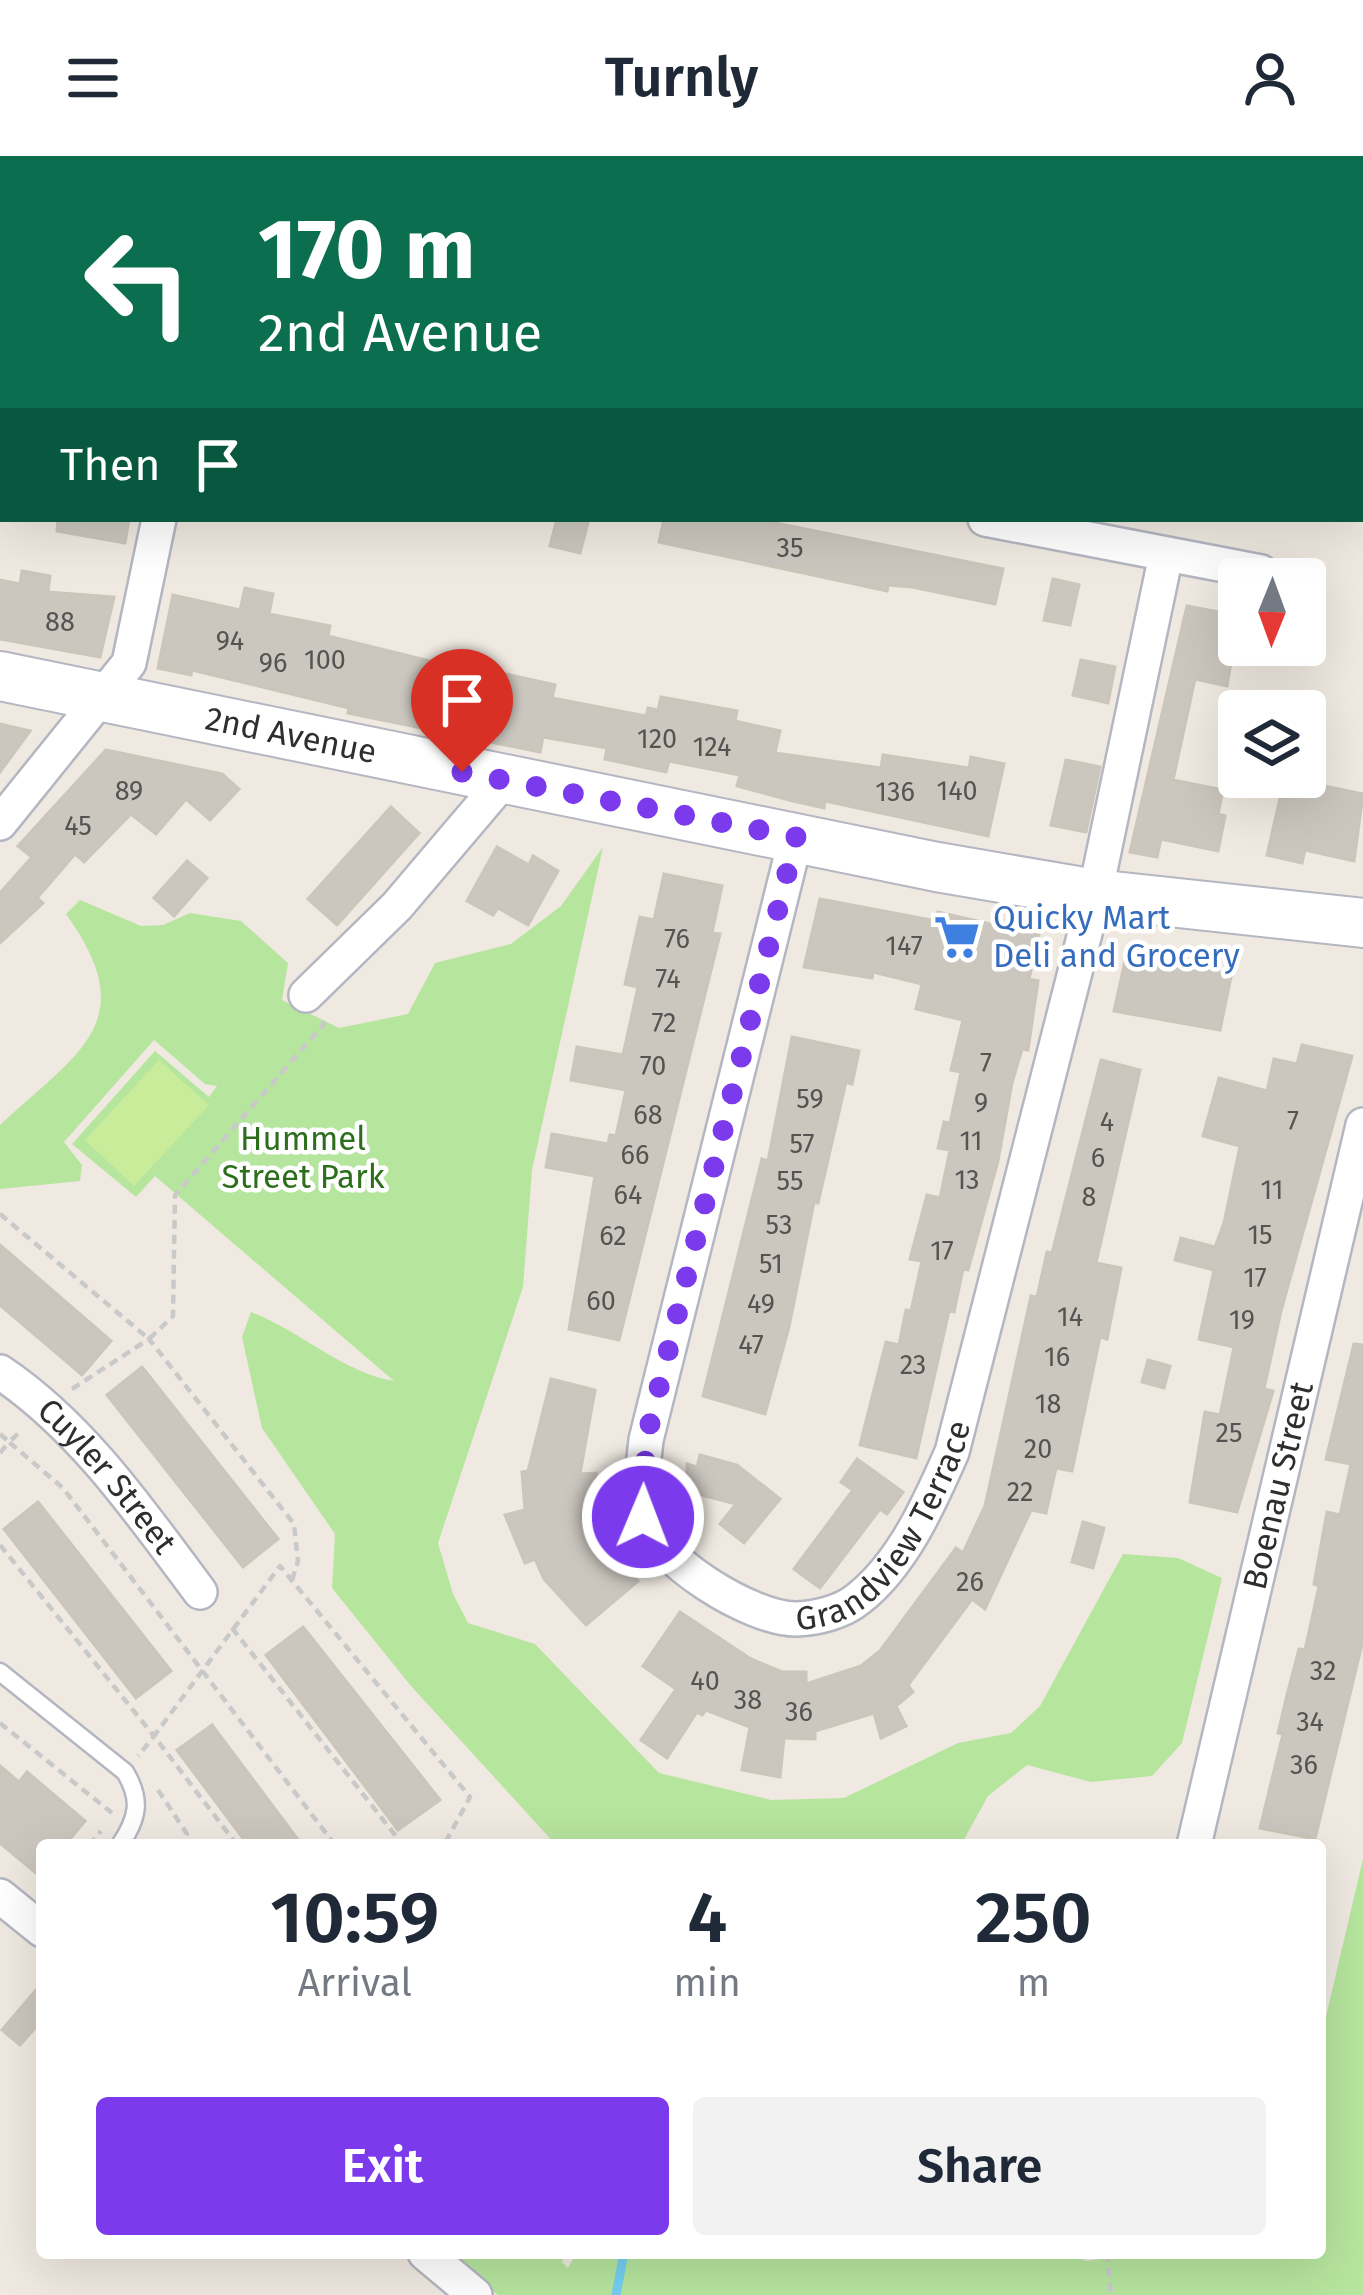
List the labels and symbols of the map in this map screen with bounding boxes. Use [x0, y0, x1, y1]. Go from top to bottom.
house number: 35 [777, 532, 804, 564]
north arrow [1218, 558, 1326, 666]
house number: 88 [45, 606, 75, 638]
house number: 94 [216, 625, 244, 657]
house number: 100 [304, 644, 346, 676]
house number: 96 [259, 647, 287, 679]
pin [411, 649, 513, 772]
street label: 2nd Avenue [202, 698, 380, 772]
house number: 120 [637, 723, 677, 755]
house number: 124 [693, 731, 731, 763]
house number: 89 [115, 775, 143, 807]
house number: 140 [936, 775, 978, 807]
house number: 136 [875, 776, 915, 808]
house number: 45 [64, 810, 92, 842]
place label: Quicky Mart Deli and Grocery [993, 898, 1240, 976]
supermarket icon: Quicky Mart Deli and Grocery [932, 912, 982, 962]
house number: 76 [664, 923, 690, 955]
house number: 147 [885, 930, 923, 962]
house number: 74 [655, 963, 681, 995]
house number: 72 [652, 1007, 676, 1039]
house number: 7 [980, 1047, 992, 1079]
house number: 70 [640, 1050, 666, 1082]
house number: 59 [796, 1083, 824, 1115]
house number: 9 [974, 1087, 988, 1119]
house number: 68 [633, 1099, 663, 1131]
house number: 7 [1287, 1105, 1299, 1137]
house number: 4 [1100, 1106, 1114, 1138]
park label: Hummel Street Park [221, 1119, 385, 1197]
house number: 11 [959, 1125, 983, 1157]
house number: 57 [790, 1128, 814, 1160]
house number: 66 [621, 1139, 649, 1171]
house number: 6 [1091, 1142, 1105, 1174]
house number: 13 [954, 1164, 980, 1196]
house number: 55 [777, 1165, 803, 1197]
house number: 11 [1260, 1174, 1284, 1206]
house number: 64 [614, 1179, 642, 1211]
house number: 8 [1082, 1181, 1096, 1213]
house number: 53 [766, 1209, 792, 1241]
house number: 15 [1247, 1219, 1273, 1251]
house number: 62 [599, 1220, 627, 1252]
house number: 17 [930, 1235, 954, 1267]
house number: 51 [759, 1248, 783, 1280]
house number: 17 [1243, 1262, 1267, 1294]
house number: 60 [586, 1285, 616, 1317]
house number: 49 [747, 1288, 775, 1320]
house number: 14 [1057, 1301, 1083, 1333]
house number: 19 [1229, 1304, 1255, 1336]
house number: 47 [738, 1329, 764, 1361]
house number: 16 [1044, 1341, 1070, 1373]
house number: 23 [900, 1349, 926, 1381]
street label: Boenau Street [1235, 1378, 1322, 1594]
house number: 18 [1035, 1388, 1061, 1420]
street label: Cuyler Street [29, 1390, 185, 1562]
street label: Grandview Terrace [794, 1416, 979, 1639]
house number: 25 [1216, 1417, 1242, 1449]
house number: 20 [1024, 1433, 1052, 1465]
position arrow [580, 1454, 706, 1580]
house number: 22 [1007, 1476, 1033, 1508]
house number: 26 [956, 1566, 984, 1598]
house number: 32 [1310, 1655, 1336, 1687]
house number: 40 [690, 1665, 720, 1697]
house number: 38 [734, 1684, 762, 1716]
house number: 36 [785, 1696, 813, 1728]
house number: 34 [1296, 1706, 1324, 1738]
house number: 36 [1290, 1749, 1318, 1781]

